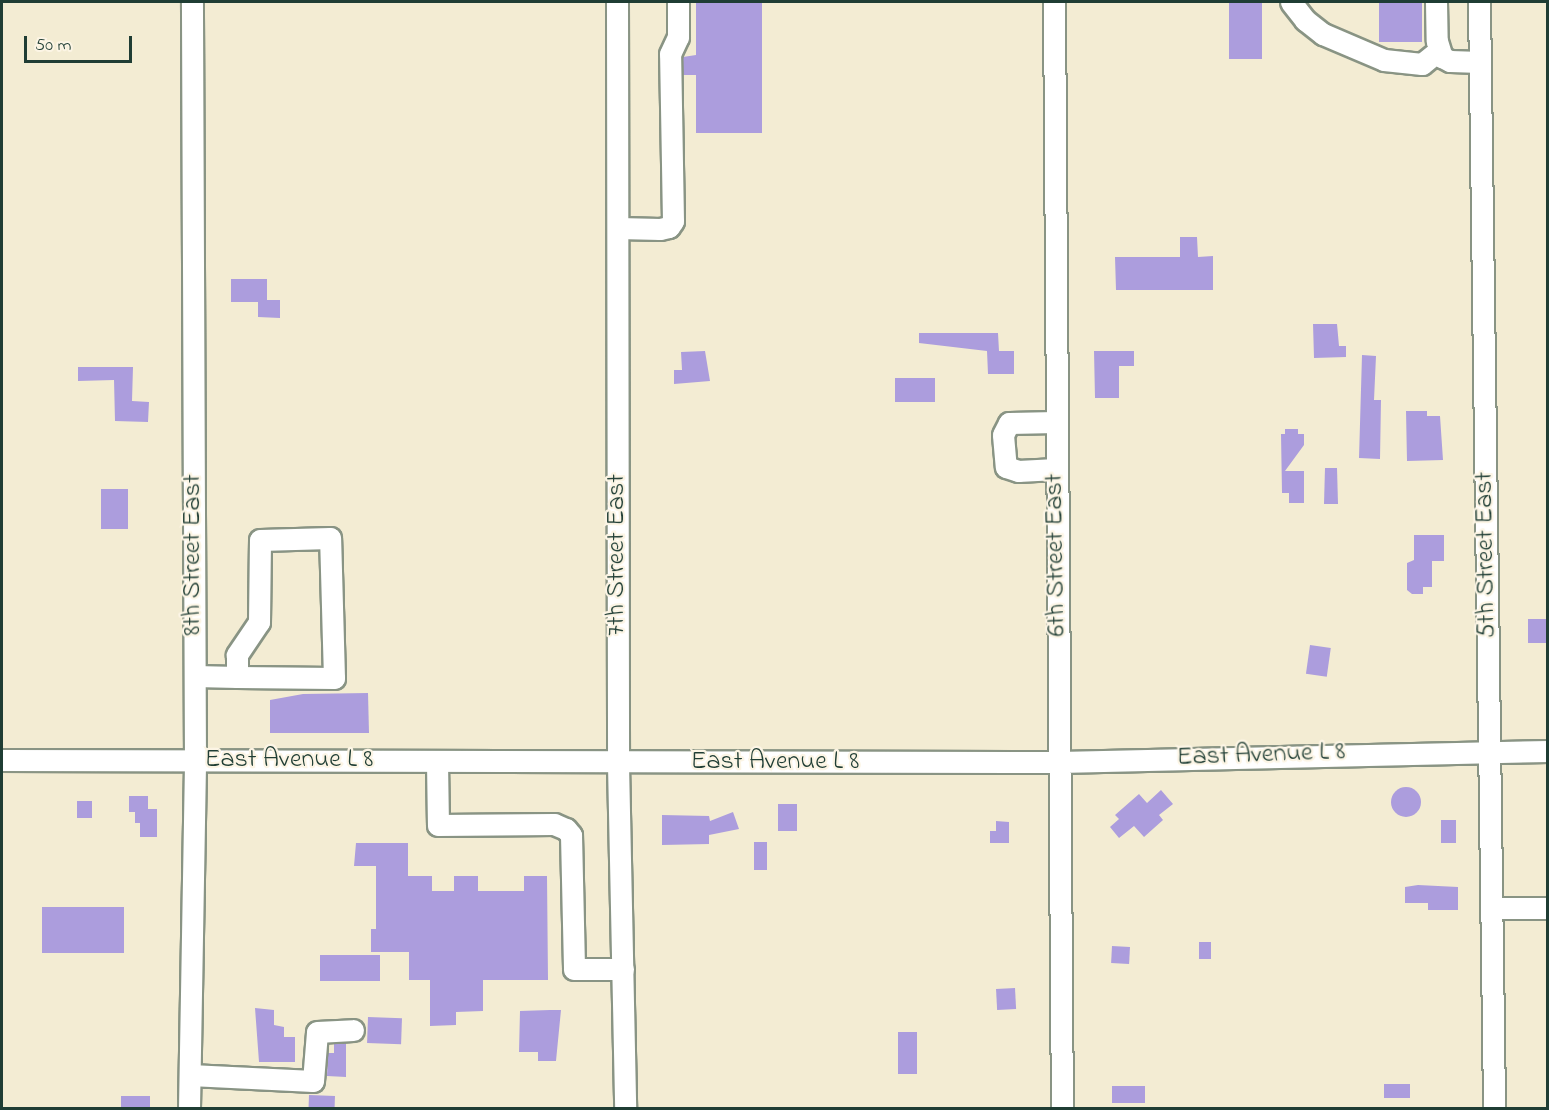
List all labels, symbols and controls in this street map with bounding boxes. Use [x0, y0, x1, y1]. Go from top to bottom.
scale bar [27, 24, 135, 62]
text: 50 m [35, 33, 72, 59]
street label: 5th Street East [1470, 472, 1504, 638]
street label: 6th Street East [1040, 473, 1074, 637]
street label: 8th Street East [178, 474, 210, 636]
street label: 7th Street East [602, 474, 634, 636]
street label: East Avenue L 8 [1176, 737, 1346, 775]
street label: East Avenue L 8 [205, 745, 373, 777]
street label: East Avenue L 8 [691, 747, 859, 779]

